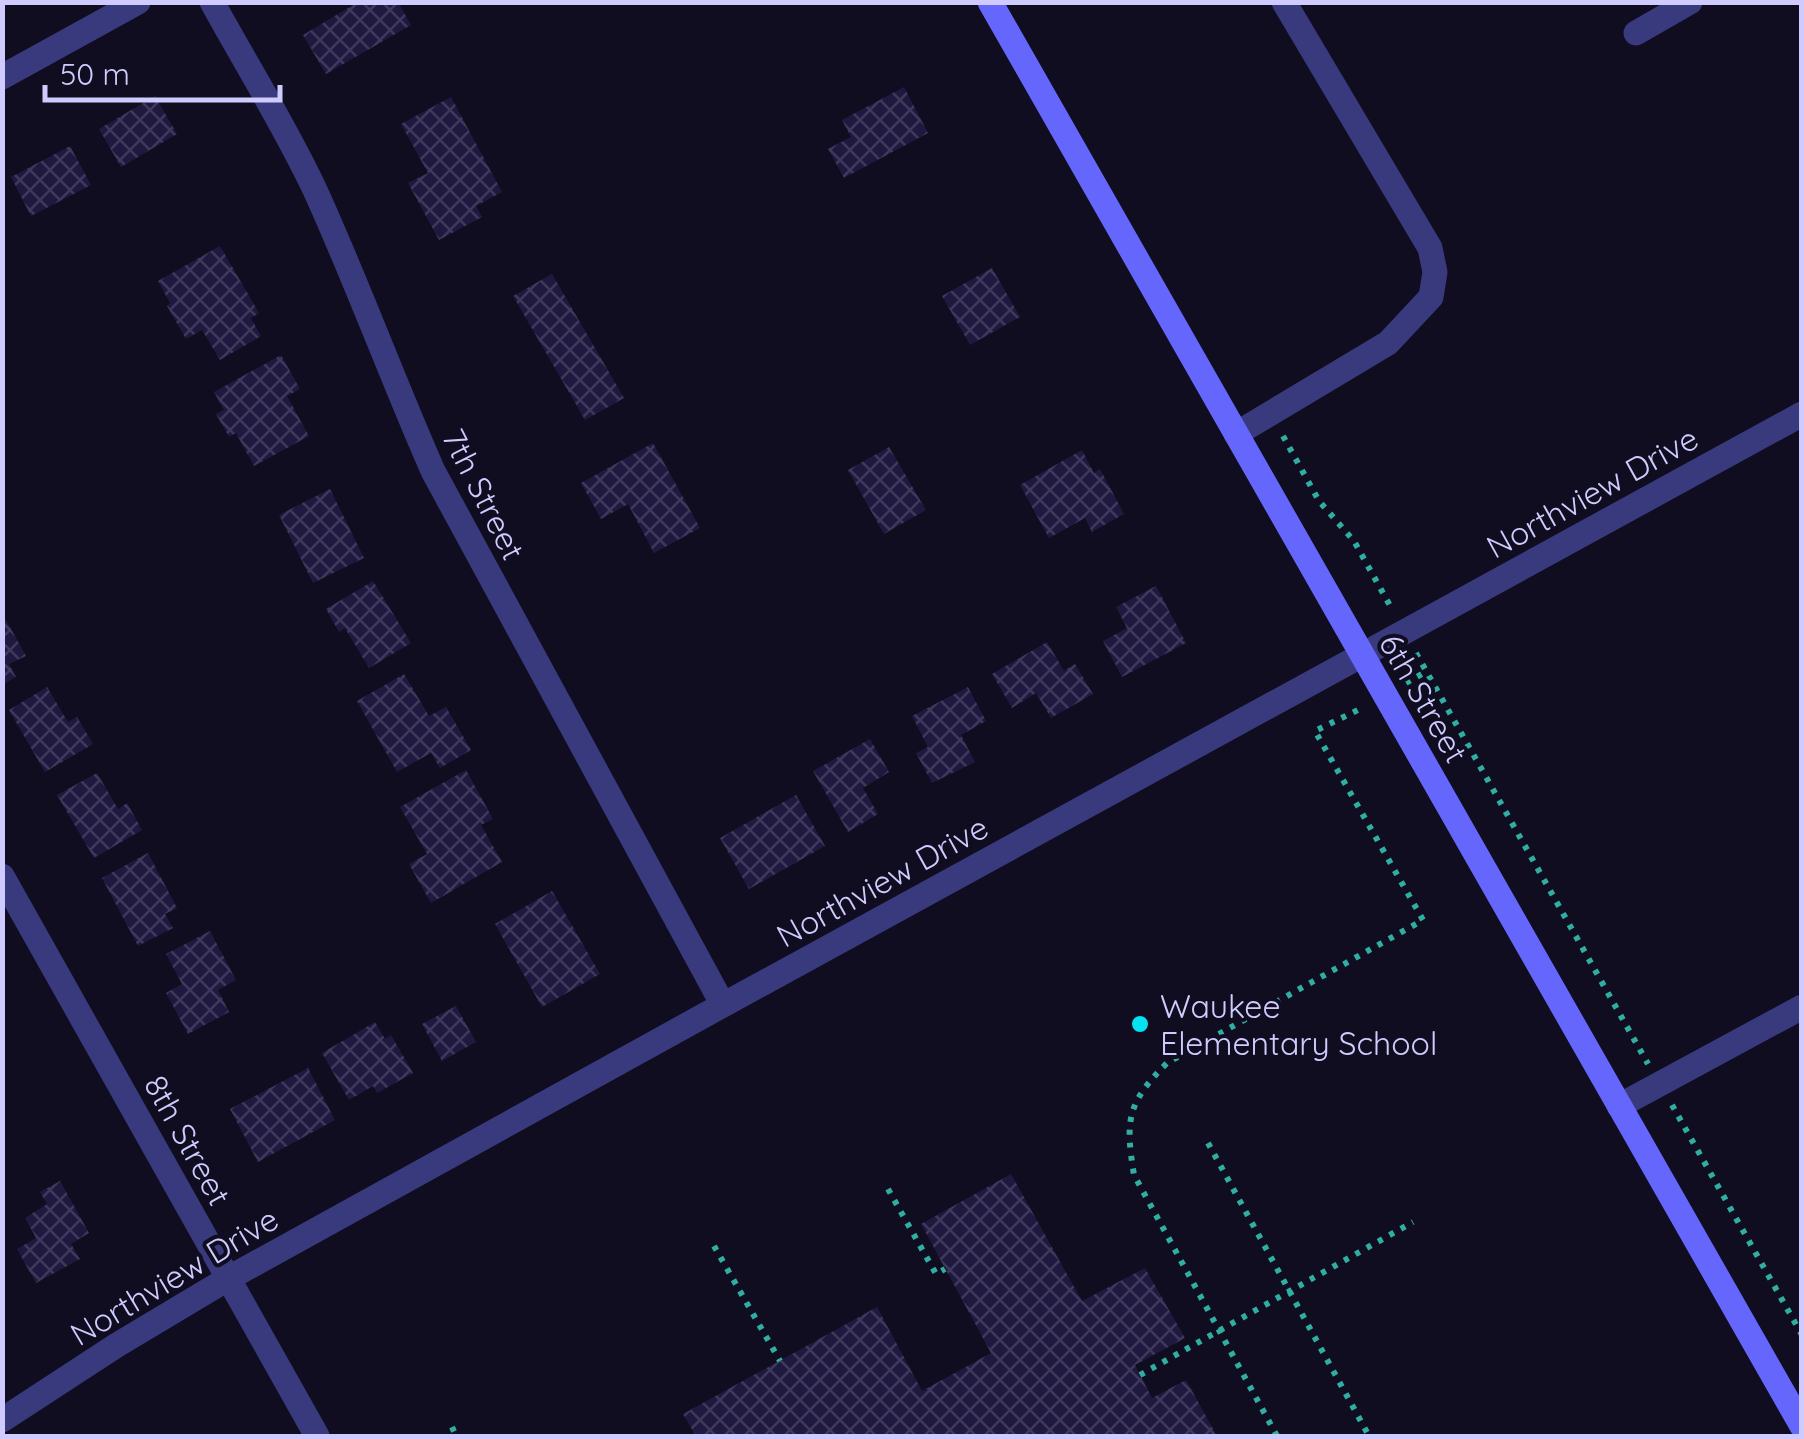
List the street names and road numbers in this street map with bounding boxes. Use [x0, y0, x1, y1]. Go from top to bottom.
street label: Northview Drive [1479, 417, 1705, 567]
street label: 7th Street [434, 422, 534, 566]
street label: 6th Street [1371, 626, 1477, 770]
street label: Northview Drive [769, 806, 995, 956]
street label: 8th Street [136, 1068, 240, 1212]
street label: Northview Drive [63, 1198, 285, 1354]

